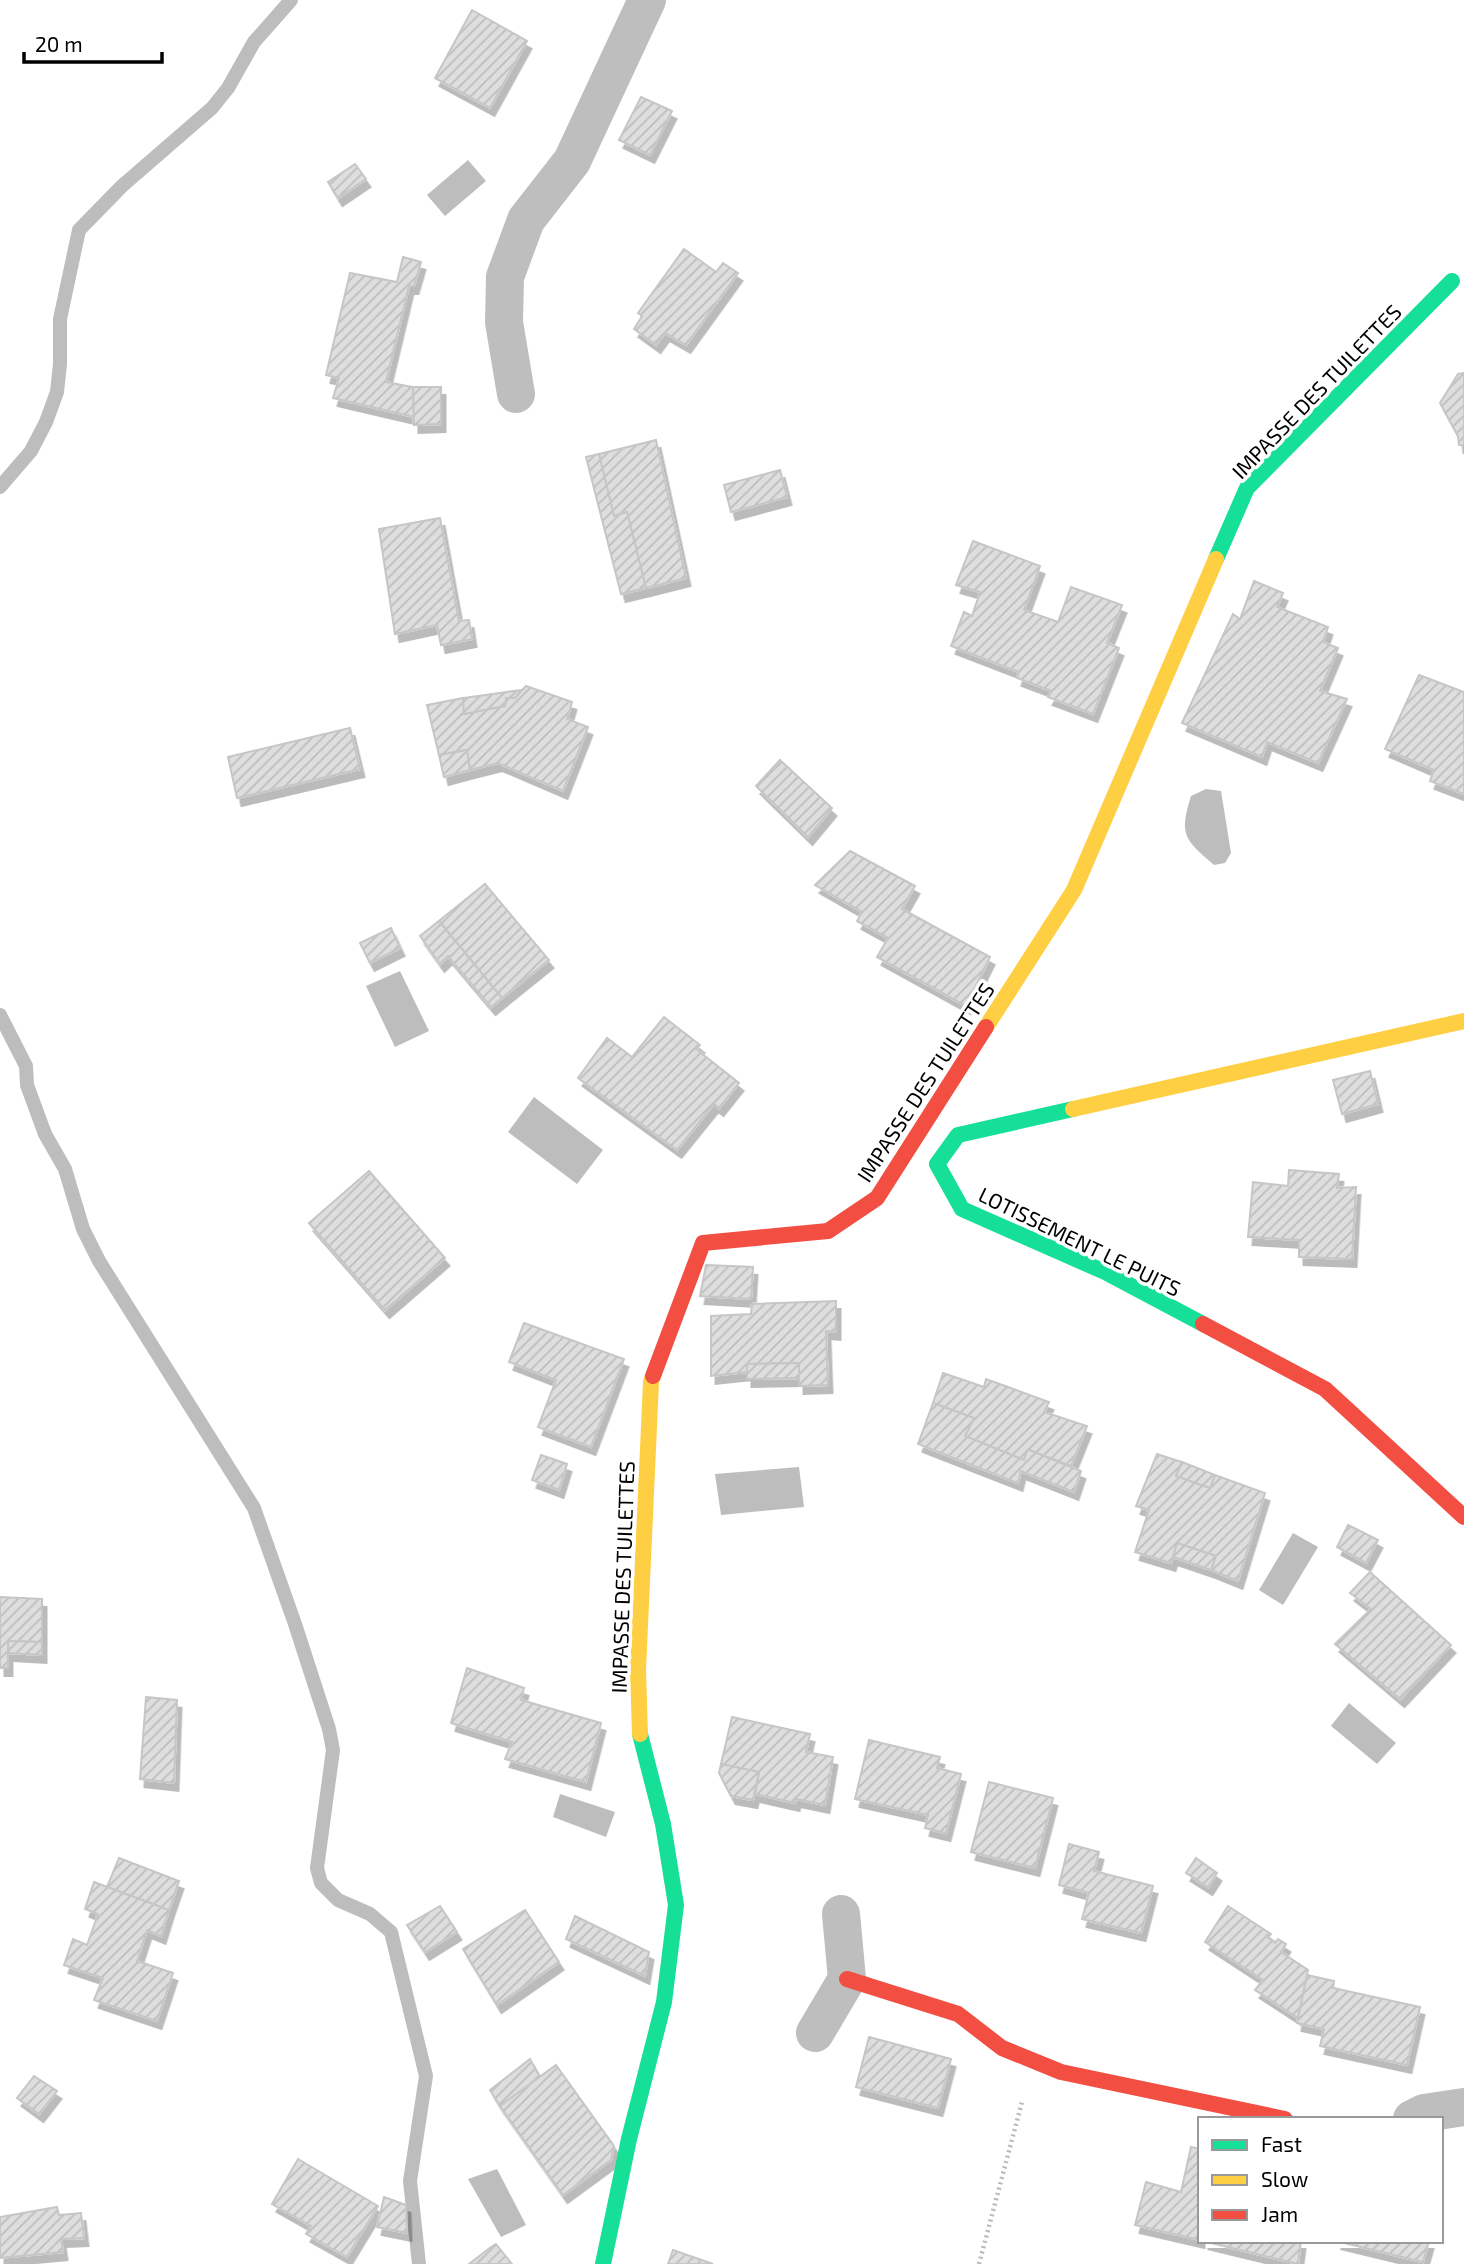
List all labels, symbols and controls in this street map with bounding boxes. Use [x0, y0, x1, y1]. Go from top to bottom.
scale bar [24, 21, 163, 65]
text: 20 m [35, 31, 83, 56]
street label: IMPASSE DES TUILETTES [1226, 299, 1406, 483]
street label: IMPASSE DES TUILETTES [851, 978, 999, 1186]
street label: LOTISSEMENT LE PUITS [975, 1181, 1185, 1301]
street label: IMPASSE DES TUILETTES [605, 1460, 639, 1694]
legend [1198, 2117, 1443, 2243]
text: Fast [1261, 2131, 1302, 2156]
text: Slow [1261, 2166, 1308, 2191]
text: Jam [1261, 2201, 1298, 2226]

